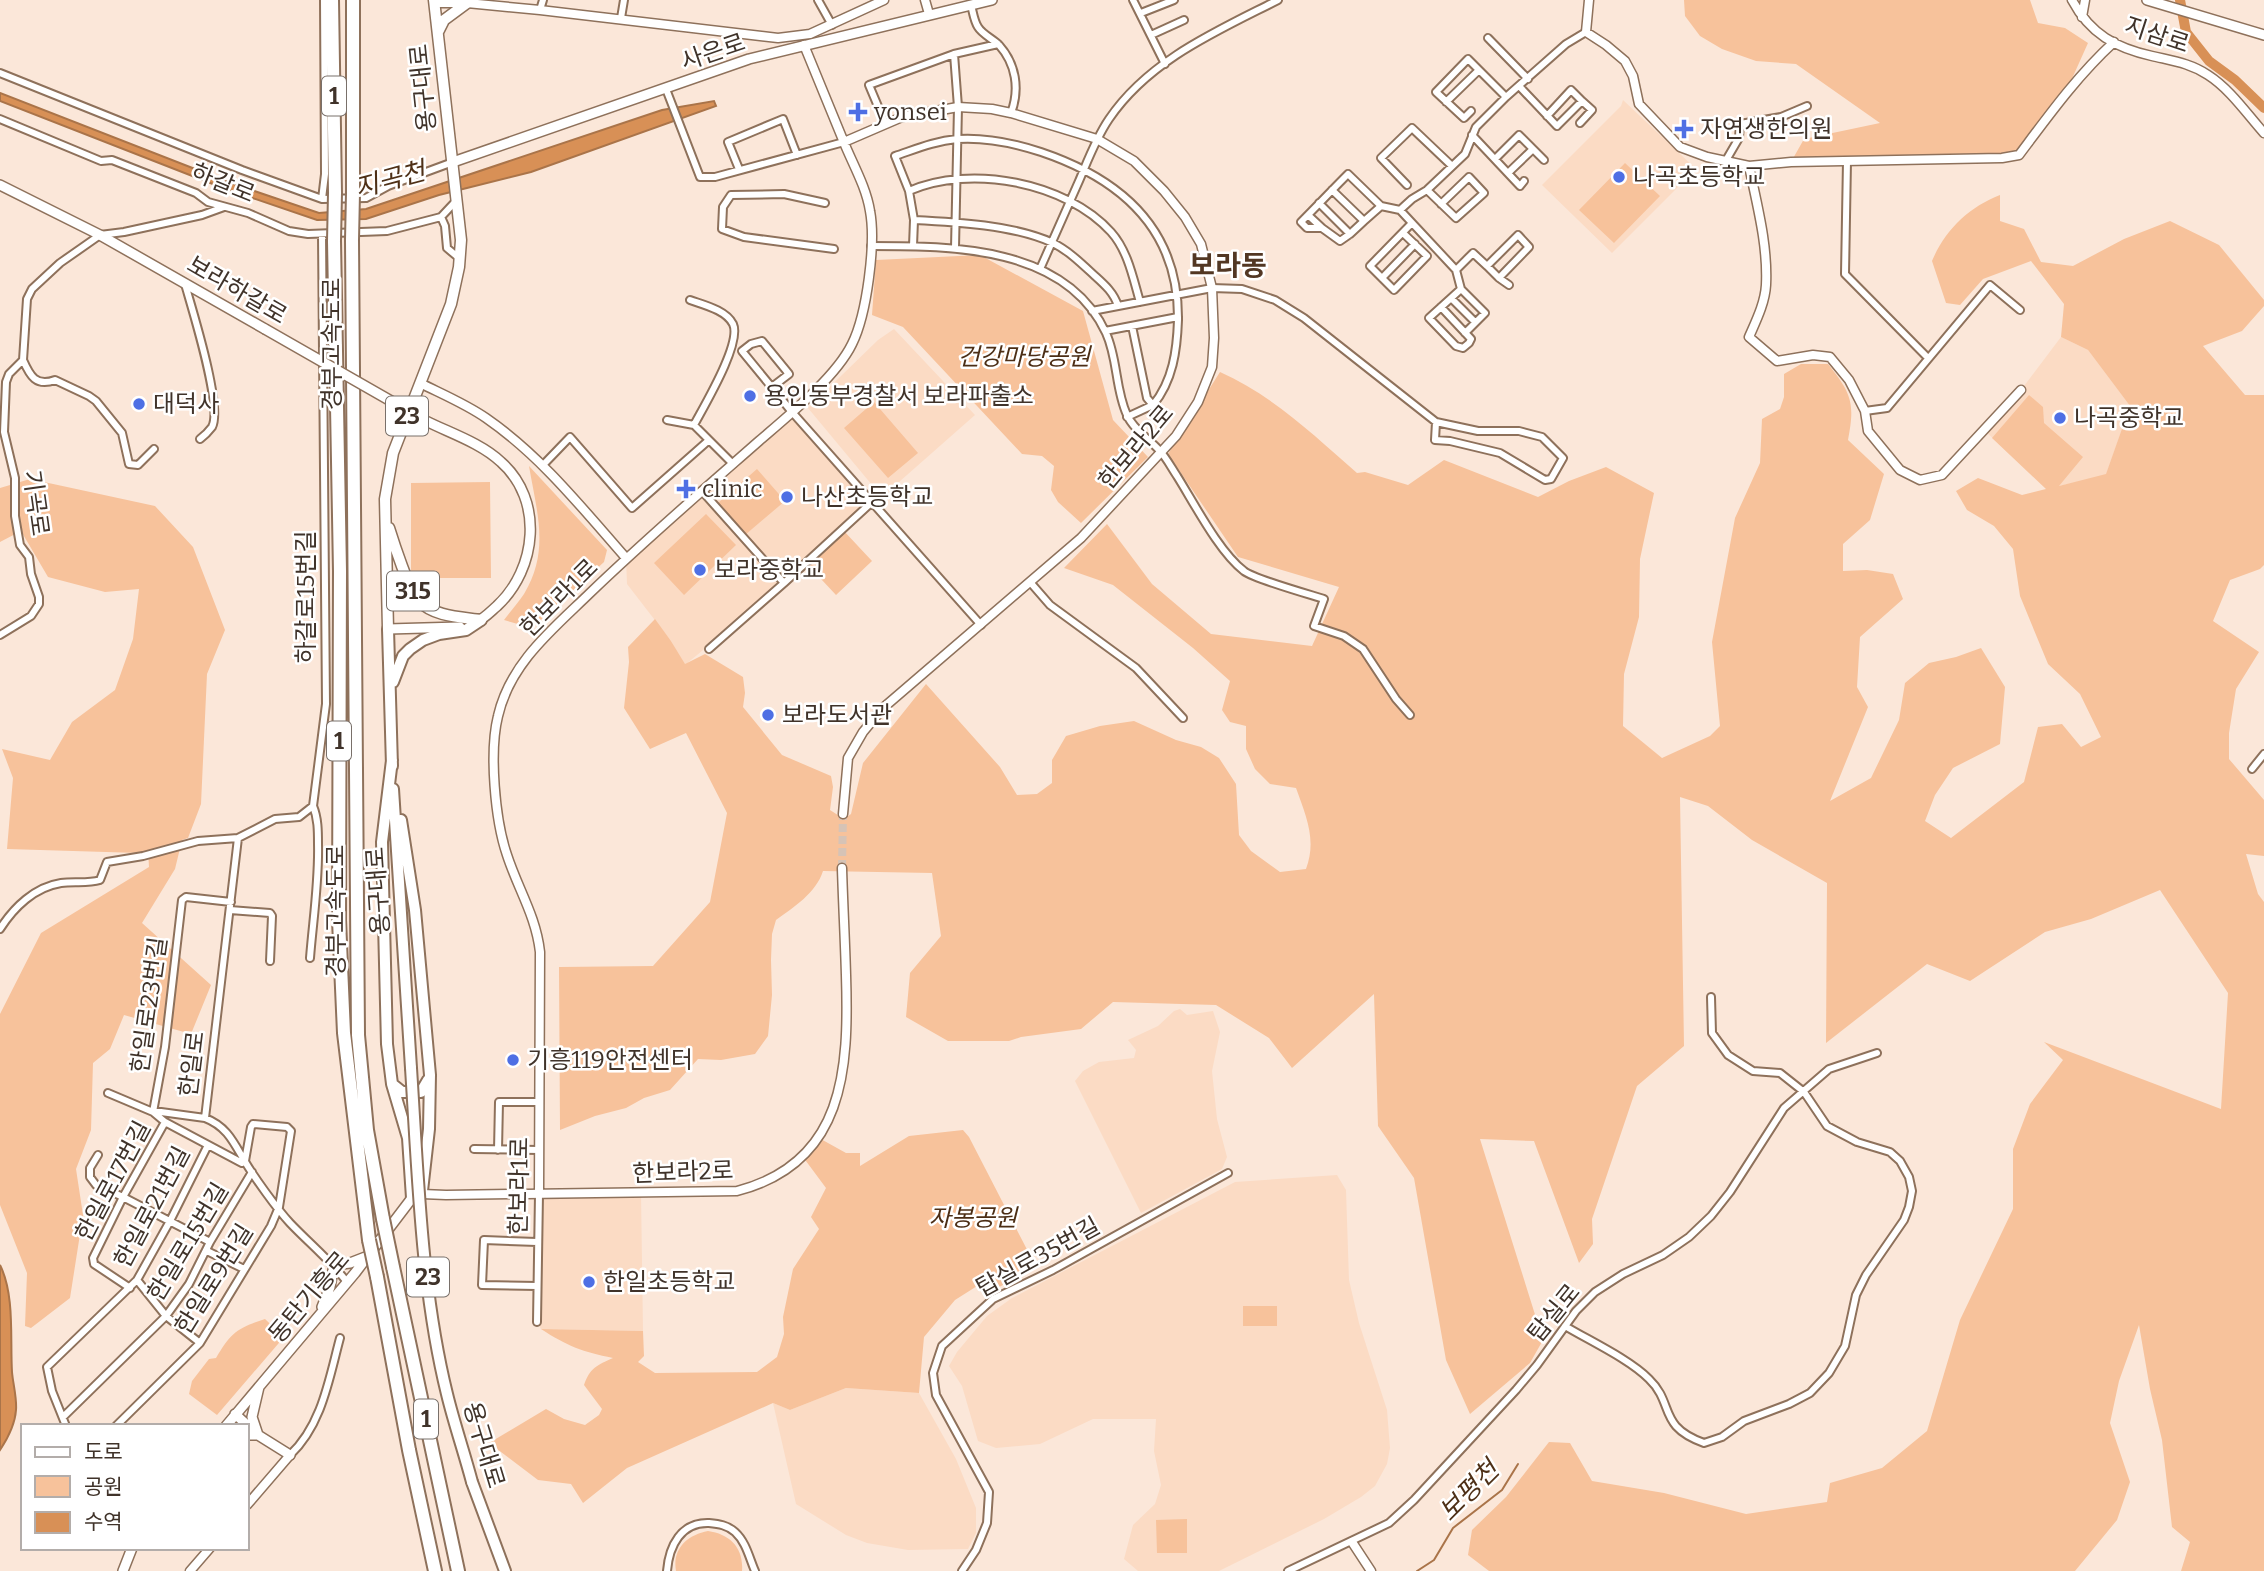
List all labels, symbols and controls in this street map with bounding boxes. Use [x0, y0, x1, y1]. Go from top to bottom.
street label: 지삼로 [2121, 11, 2193, 59]
street label: 사은로 [677, 28, 749, 76]
street label: 용구대로 [404, 43, 442, 133]
road number: 1 [322, 76, 346, 116]
place label: yonsei [873, 98, 947, 126]
marker: yonsei [848, 102, 868, 122]
place label: 자연생한의원 [1700, 115, 1832, 143]
marker: 자연생한의원 [1674, 119, 1694, 139]
water label: 지곡천 [351, 155, 432, 204]
street label: 하갈로 [187, 158, 259, 208]
place label: 나곡초등학교 [1633, 163, 1765, 191]
marker: 나곡초등학교 [1611, 169, 1627, 185]
district label: 보라동 [1189, 249, 1267, 282]
street label: 보라하갈로 [182, 250, 292, 330]
street label: 경부고속도로 [318, 278, 346, 410]
park label: 건강마당공원 [958, 343, 1092, 371]
place label: 용인동부경찰서 보라파출소 [764, 382, 1034, 410]
marker: 용인동부경찰서 보라파출소 [742, 388, 758, 404]
place label: 대덕사 [153, 390, 219, 418]
marker: 대덕사 [131, 396, 147, 412]
road number: 23 [386, 396, 428, 436]
street label: 한보라2로 [1093, 399, 1179, 495]
place label: 나곡중학교 [2074, 404, 2184, 432]
marker: 나곡중학교 [2052, 410, 2068, 426]
street label: 기곡로 [18, 468, 54, 538]
place label: clinic [702, 475, 763, 503]
marker: clinic [676, 479, 696, 499]
place label: 나산초등학교 [801, 483, 933, 511]
marker: 나산초등학교 [779, 489, 795, 505]
street label: 하갈로15번길 [292, 531, 320, 663]
street label: 한보라1로 [514, 553, 604, 643]
place label: 보라중학교 [714, 556, 824, 584]
marker: 보라중학교 [692, 562, 708, 578]
road number: 315 [387, 572, 439, 610]
place label: 보라도서관 [782, 701, 892, 729]
marker: 보라도서관 [760, 707, 776, 723]
road number: 1 [327, 722, 351, 761]
street label: 경부고속도로 [322, 845, 350, 977]
street label: 용구대로 [361, 846, 395, 936]
street label: 한일로23번길 [126, 935, 172, 1075]
street label: 한일로 [174, 1029, 210, 1099]
place label: 기흥119안전센터 [527, 1046, 693, 1074]
marker: 기흥119안전센터 [505, 1052, 521, 1068]
street label: 한일로17번길 [70, 1116, 156, 1246]
street label: 한보라1로 [504, 1137, 534, 1235]
street label: 한일로21번길 [108, 1142, 196, 1272]
street label: 한보라2로 [632, 1156, 734, 1188]
street label: 한일로15번길 [142, 1178, 234, 1306]
park label: 자봉공원 [929, 1204, 1019, 1232]
street label: 탑실로35번길 [971, 1212, 1105, 1302]
street label: 한일로9번길 [169, 1219, 259, 1339]
street label: 동탄기흥로 [263, 1246, 355, 1348]
road number: 23 [407, 1258, 449, 1296]
place label: 한일초등학교 [603, 1268, 735, 1296]
marker: 한일초등학교 [581, 1274, 597, 1290]
street label: 탑실로 [1522, 1278, 1586, 1348]
street label: 용구대로 [458, 1399, 510, 1491]
road number: 1 [414, 1400, 438, 1438]
legend [21, 1424, 248, 1550]
text: 도로 [84, 1439, 123, 1465]
water label: 보평천 [1433, 1452, 1508, 1527]
text: 공원 [84, 1474, 123, 1500]
text: 수역 [84, 1509, 123, 1535]

